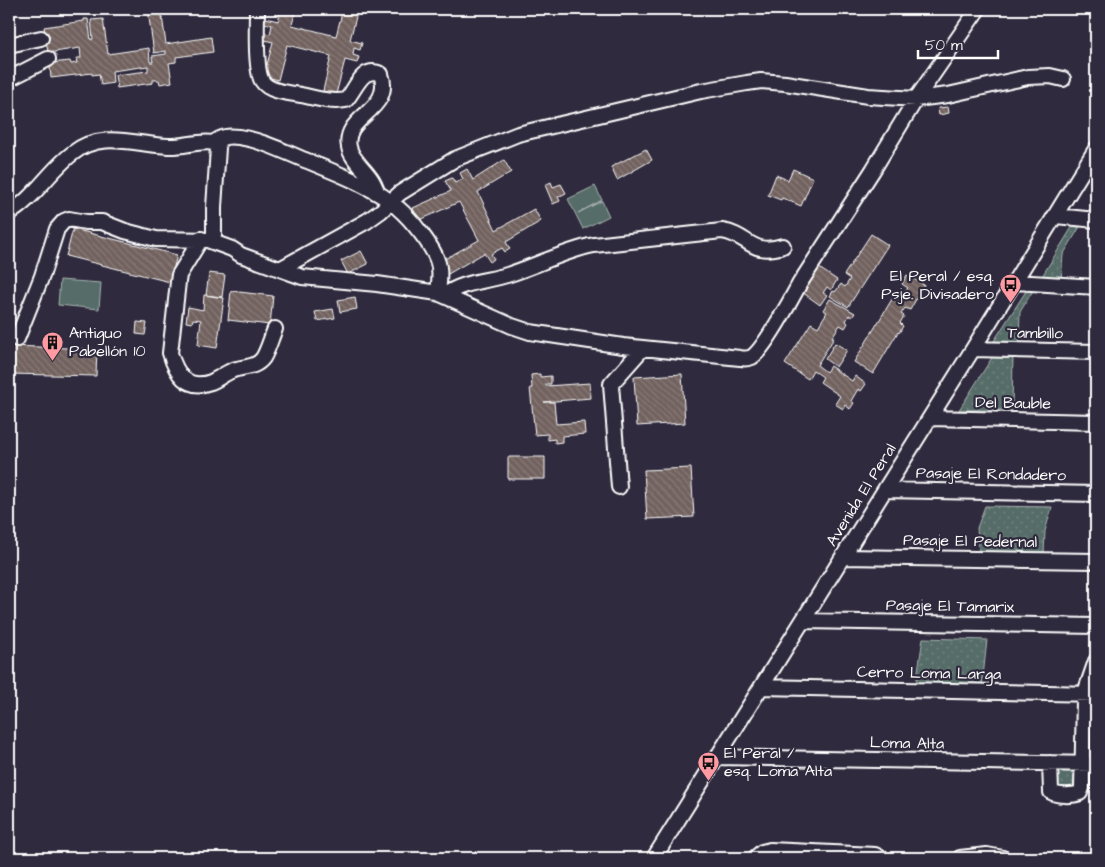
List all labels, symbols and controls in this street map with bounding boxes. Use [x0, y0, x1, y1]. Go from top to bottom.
scale bar [918, 28, 998, 60]
text: 50 m [925, 35, 963, 56]
place label: El Peral / esq. Psje. Divisadero [881, 265, 994, 305]
bus stop icon: El Peral / esq. Psje. Divisadero [998, 273, 1022, 304]
place label: Antiguo Pabellón 10 [69, 322, 146, 362]
street label: Tambillo [1007, 322, 1063, 344]
building icon: Antiguo Pabellón 10 [41, 330, 65, 361]
street label: Del Bauble [975, 391, 1051, 415]
street label: Avenida El Peral [821, 440, 901, 550]
street label: Pasaje El Rondadero [916, 462, 1066, 486]
street label: Pasaje El Pedernal [903, 529, 1037, 553]
street label: Pasaje El Tamarix [886, 594, 1015, 618]
street label: Cerro Loma Larga [857, 661, 1001, 686]
street label: Loma Alta [870, 731, 944, 755]
place label: El Peral / esq. Loma Alta [724, 742, 832, 782]
bus stop icon: El Peral / esq. Loma Alta [696, 750, 720, 781]

